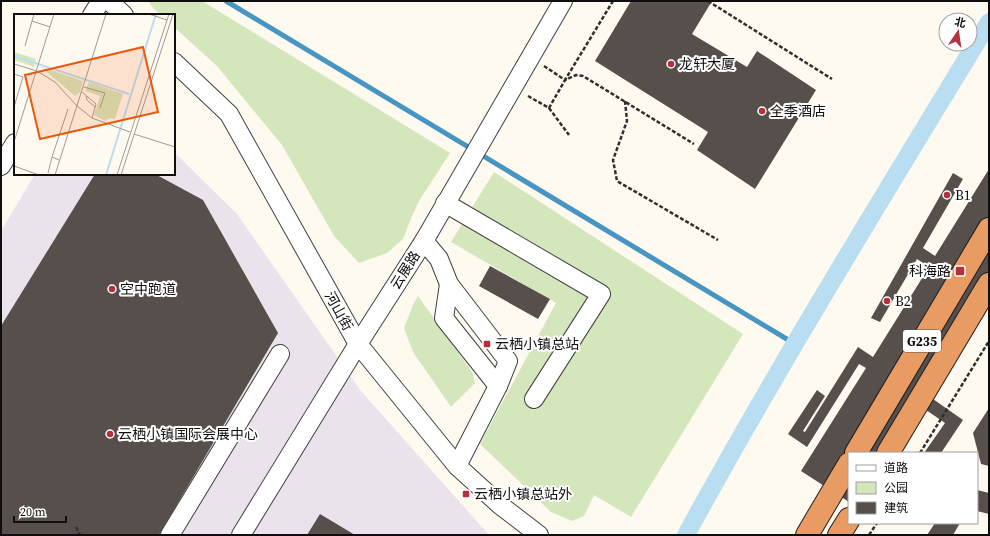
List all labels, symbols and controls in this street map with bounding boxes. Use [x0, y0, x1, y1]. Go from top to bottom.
north arrow [938, 12, 978, 52]
inset map [14, 14, 175, 175]
text: 北 [953, 14, 967, 31]
place label: 龙轩大厦 [679, 54, 735, 74]
marker: 龙轩大厦 [666, 59, 676, 69]
place label: 全季酒店 [770, 101, 826, 121]
marker: 全季酒店 [757, 106, 767, 116]
place label: B1 [955, 185, 971, 205]
marker: B1 [942, 190, 952, 200]
street label: 云展路 [385, 247, 425, 293]
place label: 科海路 [909, 261, 951, 281]
marker: 科海路 [954, 265, 966, 277]
place label: 空中跑道 [120, 279, 176, 299]
marker: 空中跑道 [107, 284, 117, 294]
street label: 河山街 [320, 288, 358, 334]
place label: B2 [895, 291, 911, 311]
marker: B2 [882, 296, 892, 306]
road number: G235 [903, 330, 941, 352]
place label: 云栖小镇总站 [495, 334, 579, 354]
marker: 云栖小镇总站 [482, 339, 492, 349]
place label: 云栖小镇国际会展中心 [118, 424, 258, 444]
marker: 云栖小镇国际会展中心 [105, 429, 115, 439]
legend [848, 452, 978, 524]
text: 道路 [884, 460, 908, 476]
text: 公园 [884, 480, 908, 496]
place label: 云栖小镇总站外 [474, 484, 572, 504]
marker: 云栖小镇总站外 [461, 489, 471, 499]
scale bar [14, 498, 66, 524]
text: 建筑 [884, 500, 908, 516]
text: 20 m [20, 504, 46, 520]

